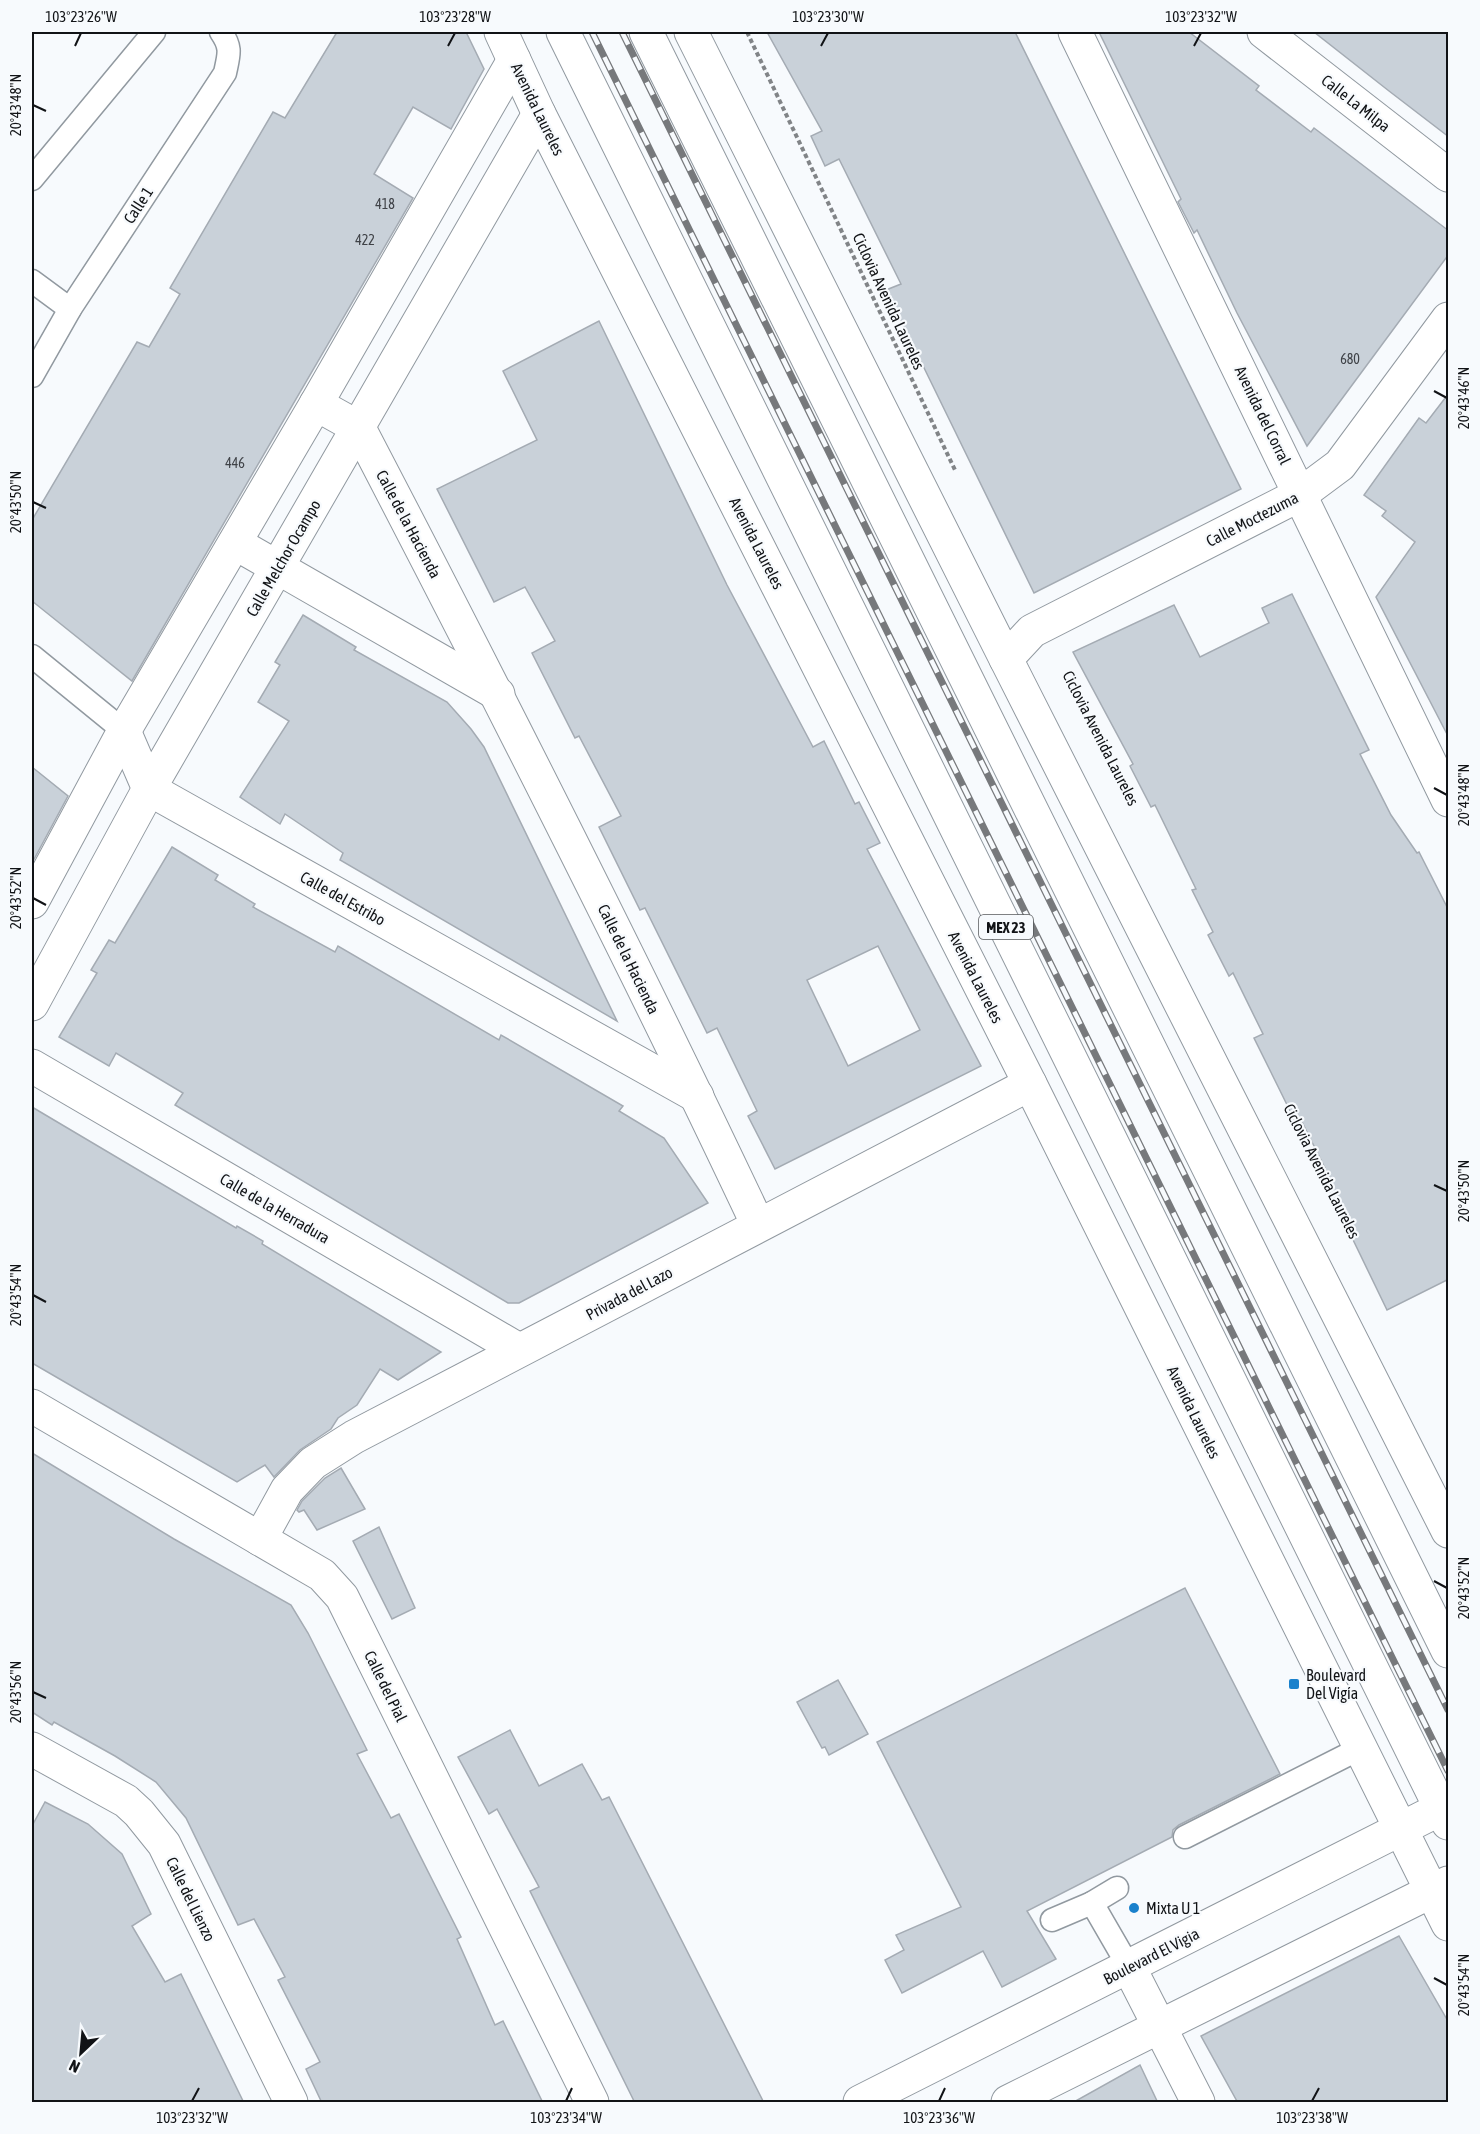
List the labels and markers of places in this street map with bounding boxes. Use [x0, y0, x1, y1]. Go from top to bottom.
place label: Boulevard Del Vigía [1306, 1666, 1366, 1703]
marker: Boulevard Del Vigía [1287, 1677, 1301, 1691]
place label: Mixta U 1 [1146, 1899, 1200, 1917]
marker: Mixta U 1 [1127, 1901, 1141, 1915]

